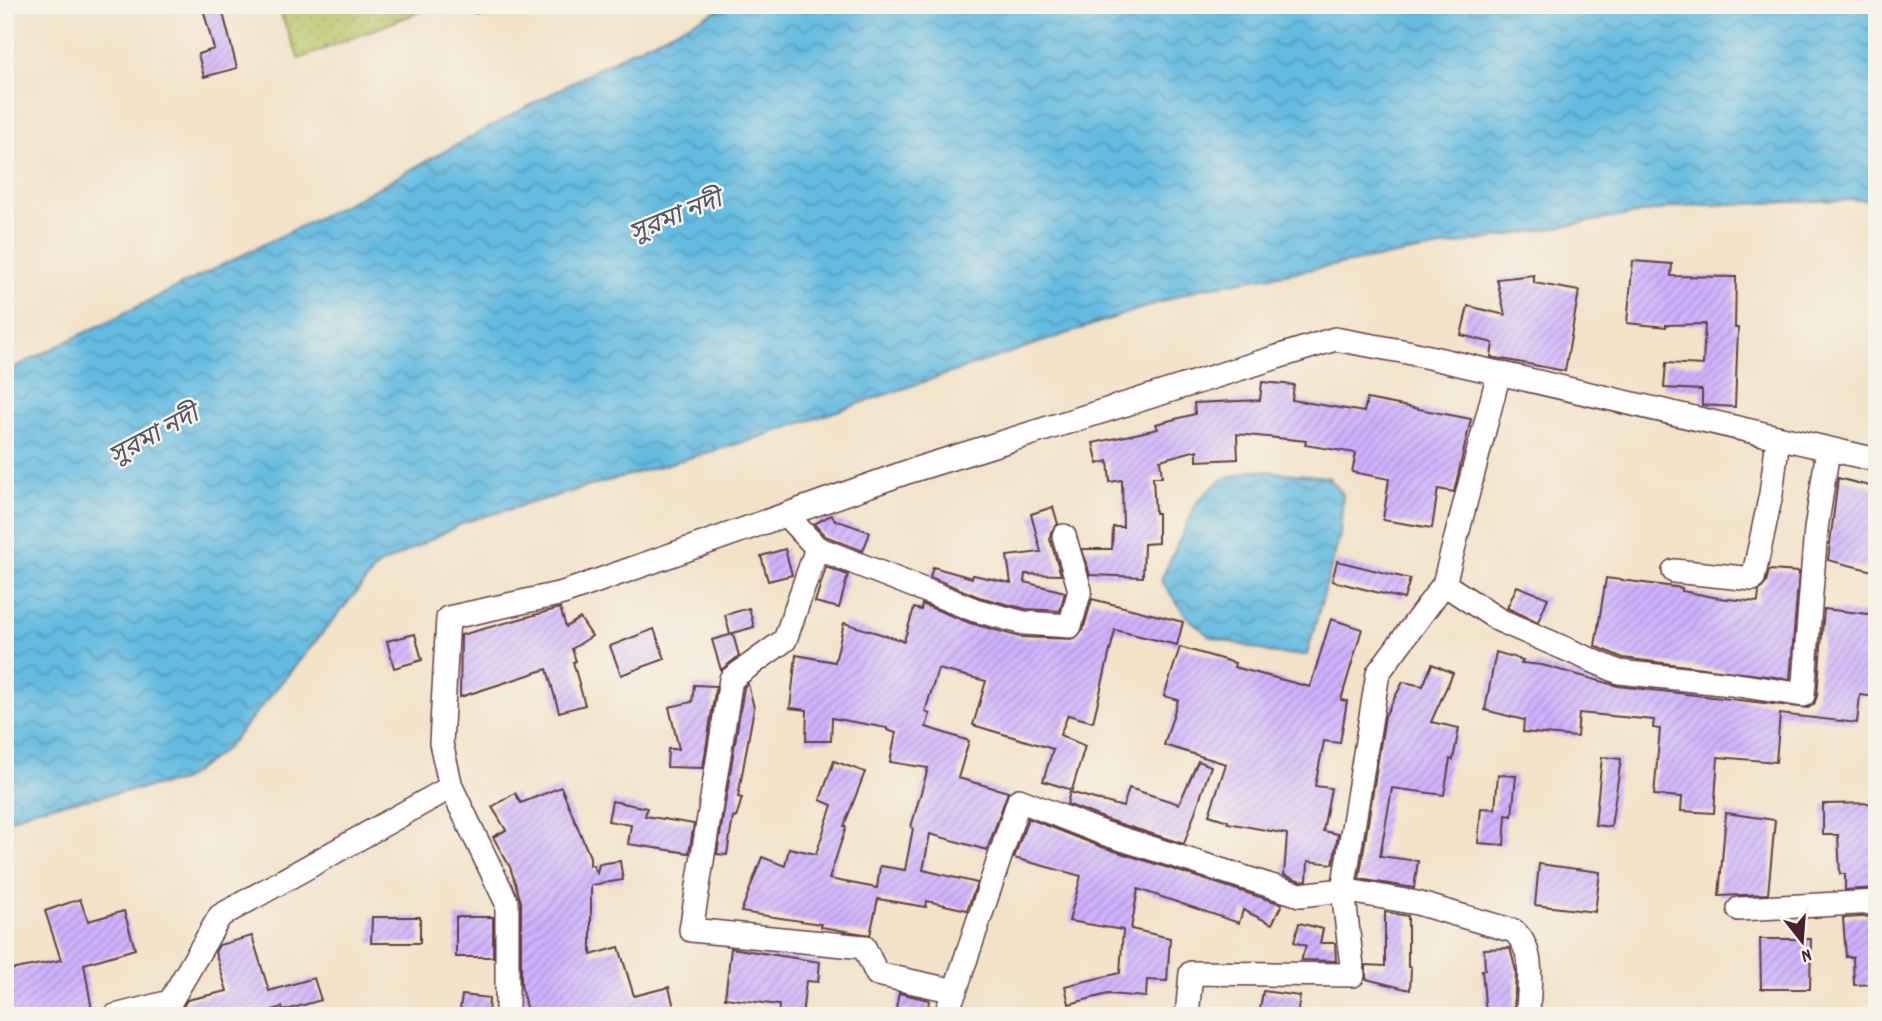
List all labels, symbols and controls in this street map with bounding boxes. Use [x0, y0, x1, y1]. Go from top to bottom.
water label: সুরমা নদী [624, 181, 733, 254]
water label: সুরমা নদী [103, 396, 211, 476]
north arrow [1766, 906, 1836, 976]
text: N [1798, 940, 1814, 968]

